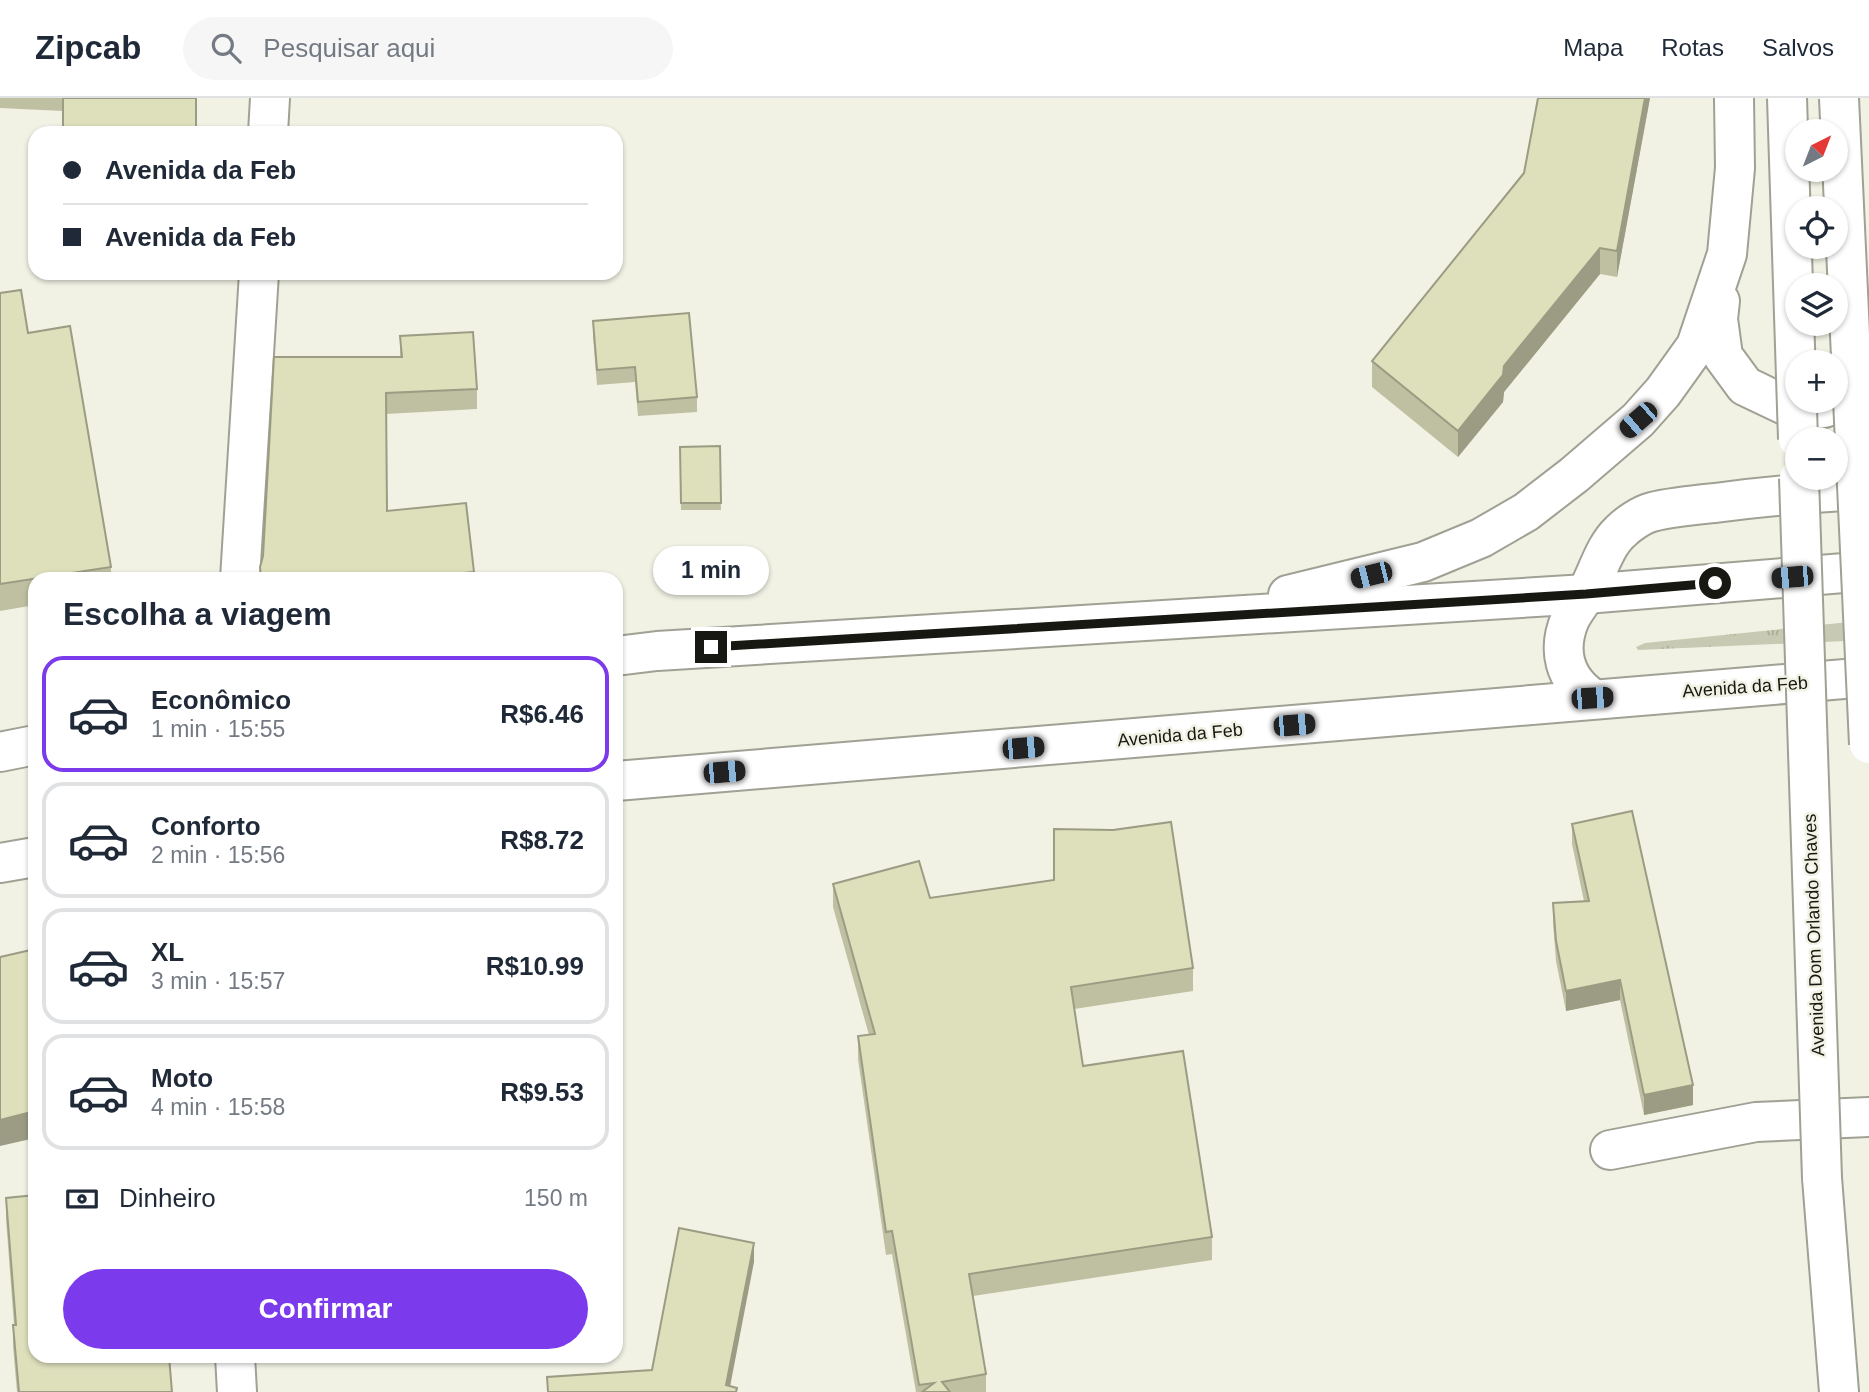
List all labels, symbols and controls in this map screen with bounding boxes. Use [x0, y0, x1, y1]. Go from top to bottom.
search box [183, 17, 673, 80]
text: Zipcab [35, 29, 141, 66]
icon: search [207, 29, 245, 67]
text: Pesquisar aqui [263, 33, 435, 63]
text: Mapa [1563, 34, 1623, 61]
text: Rotas [1661, 34, 1724, 61]
text: Salvos [1762, 34, 1834, 61]
north arrow [1785, 119, 1848, 182]
map controls [1785, 119, 1848, 490]
text: Avenida da Feb [105, 155, 296, 185]
button: locate [1785, 196, 1848, 259]
text: Avenida da Feb [105, 222, 296, 252]
button: layers [1785, 273, 1848, 336]
button: + [1785, 350, 1848, 413]
car [1616, 398, 1661, 442]
button: − [1785, 427, 1848, 490]
callout: 1 min [653, 546, 769, 594]
text: 1 min [681, 557, 741, 583]
car [1349, 560, 1394, 590]
car [1771, 565, 1814, 589]
route start [1699, 567, 1731, 599]
text: Escolha a viagem [63, 596, 332, 632]
route end [695, 631, 727, 663]
street label: Avenida da Feb [1682, 673, 1808, 701]
icon: car [67, 683, 130, 746]
text: Econômico [151, 685, 291, 715]
car [1571, 686, 1614, 710]
text: R$6.46 [500, 699, 584, 729]
car [1273, 713, 1316, 737]
text: 1 min · 15:55 [151, 716, 285, 742]
street label: Avenida da Feb [1116, 720, 1244, 750]
car [1002, 736, 1045, 760]
car [703, 760, 746, 784]
icon: car [67, 809, 130, 872]
text: Conforto [151, 811, 261, 841]
street label: Avenida Dom Orlando Chaves [1800, 813, 1828, 1057]
text: R$8.72 [500, 825, 584, 855]
text: 2 min · 15:56 [151, 842, 285, 868]
icon: car [67, 935, 130, 998]
text: XL [151, 937, 184, 967]
text: R$10.99 [486, 951, 584, 981]
text: 3 min · 15:57 [151, 968, 285, 994]
icon: car [67, 1061, 130, 1124]
text: Moto [151, 1063, 213, 1093]
text: R$9.53 [500, 1077, 584, 1107]
text: 4 min · 15:58 [151, 1094, 285, 1120]
icon: cash [63, 1180, 101, 1218]
text: Dinheiro [119, 1183, 216, 1213]
text: 150 m [524, 1185, 588, 1211]
button: Confirmar [63, 1269, 588, 1349]

